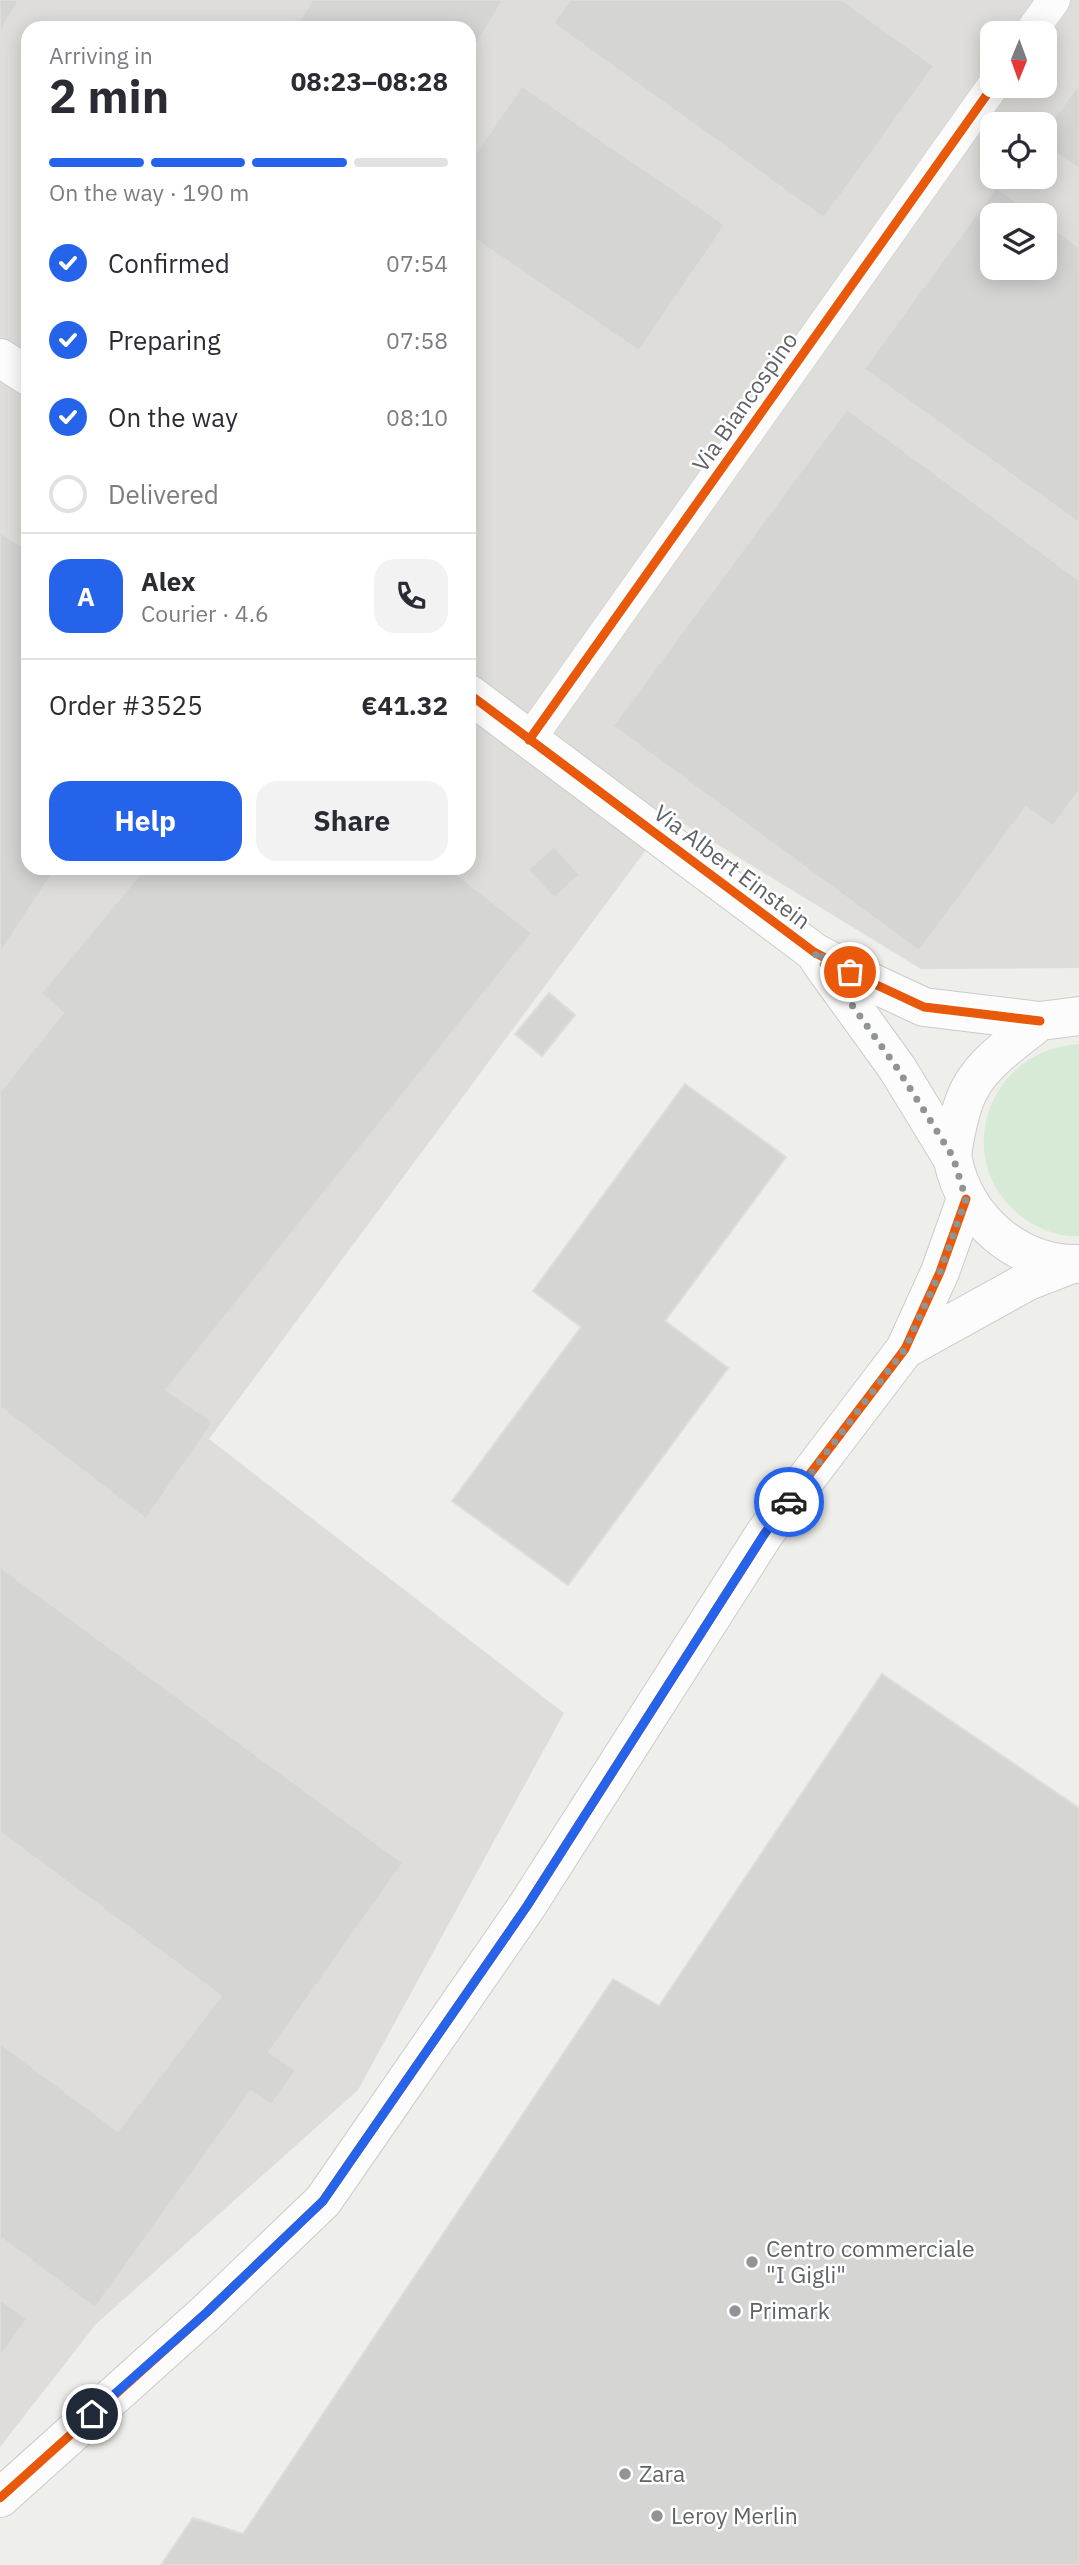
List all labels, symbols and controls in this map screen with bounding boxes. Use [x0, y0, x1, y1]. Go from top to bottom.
north arrow [980, 21, 1057, 98]
map controls [980, 21, 1057, 280]
text: Arriving in [49, 40, 153, 70]
text: 08:23–08:28 [291, 64, 448, 98]
text: 2 min [49, 66, 169, 126]
button: locate [980, 112, 1057, 189]
text: On the way · 190 m [49, 177, 249, 207]
button: layers [980, 203, 1057, 280]
icon: check [49, 244, 87, 282]
text: Confirmed [108, 246, 230, 280]
text: 07:54 [386, 248, 448, 278]
icon: check [49, 321, 87, 359]
text: Preparing [108, 323, 221, 357]
text: 07:58 [386, 325, 448, 355]
street label: Via Biancospino [685, 326, 804, 477]
icon: check [49, 398, 87, 436]
text: On the way [108, 400, 238, 434]
text: 08:10 [386, 402, 448, 432]
text: Delivered [108, 477, 219, 511]
button: phone [374, 559, 448, 633]
text: Alex [141, 564, 195, 598]
text: A [77, 579, 95, 613]
text: Courier · 4.6 [141, 598, 269, 628]
text: Order #3525 [49, 688, 203, 722]
text: €41.32 [361, 688, 448, 722]
button: Help [49, 781, 242, 861]
button: Share [256, 781, 448, 861]
street label: Via Albert Einstein [648, 797, 817, 935]
pin [820, 942, 880, 1002]
icon: bag [831, 953, 869, 991]
courier [754, 1467, 824, 1537]
icon: car [770, 1483, 808, 1521]
place label: Centro commerciale "I Gigli" [766, 2233, 975, 2289]
marker: Centro commerciale "I Gigli" [744, 2254, 760, 2270]
place label: Primark [749, 2295, 830, 2325]
marker: Primark [727, 2303, 743, 2319]
pin [62, 2384, 122, 2444]
icon: home [73, 2395, 111, 2433]
place label: Zara [639, 2458, 685, 2488]
marker: Zara [617, 2466, 633, 2482]
place label: Leroy Merlin [671, 2500, 798, 2530]
marker: Leroy Merlin [649, 2508, 665, 2524]

